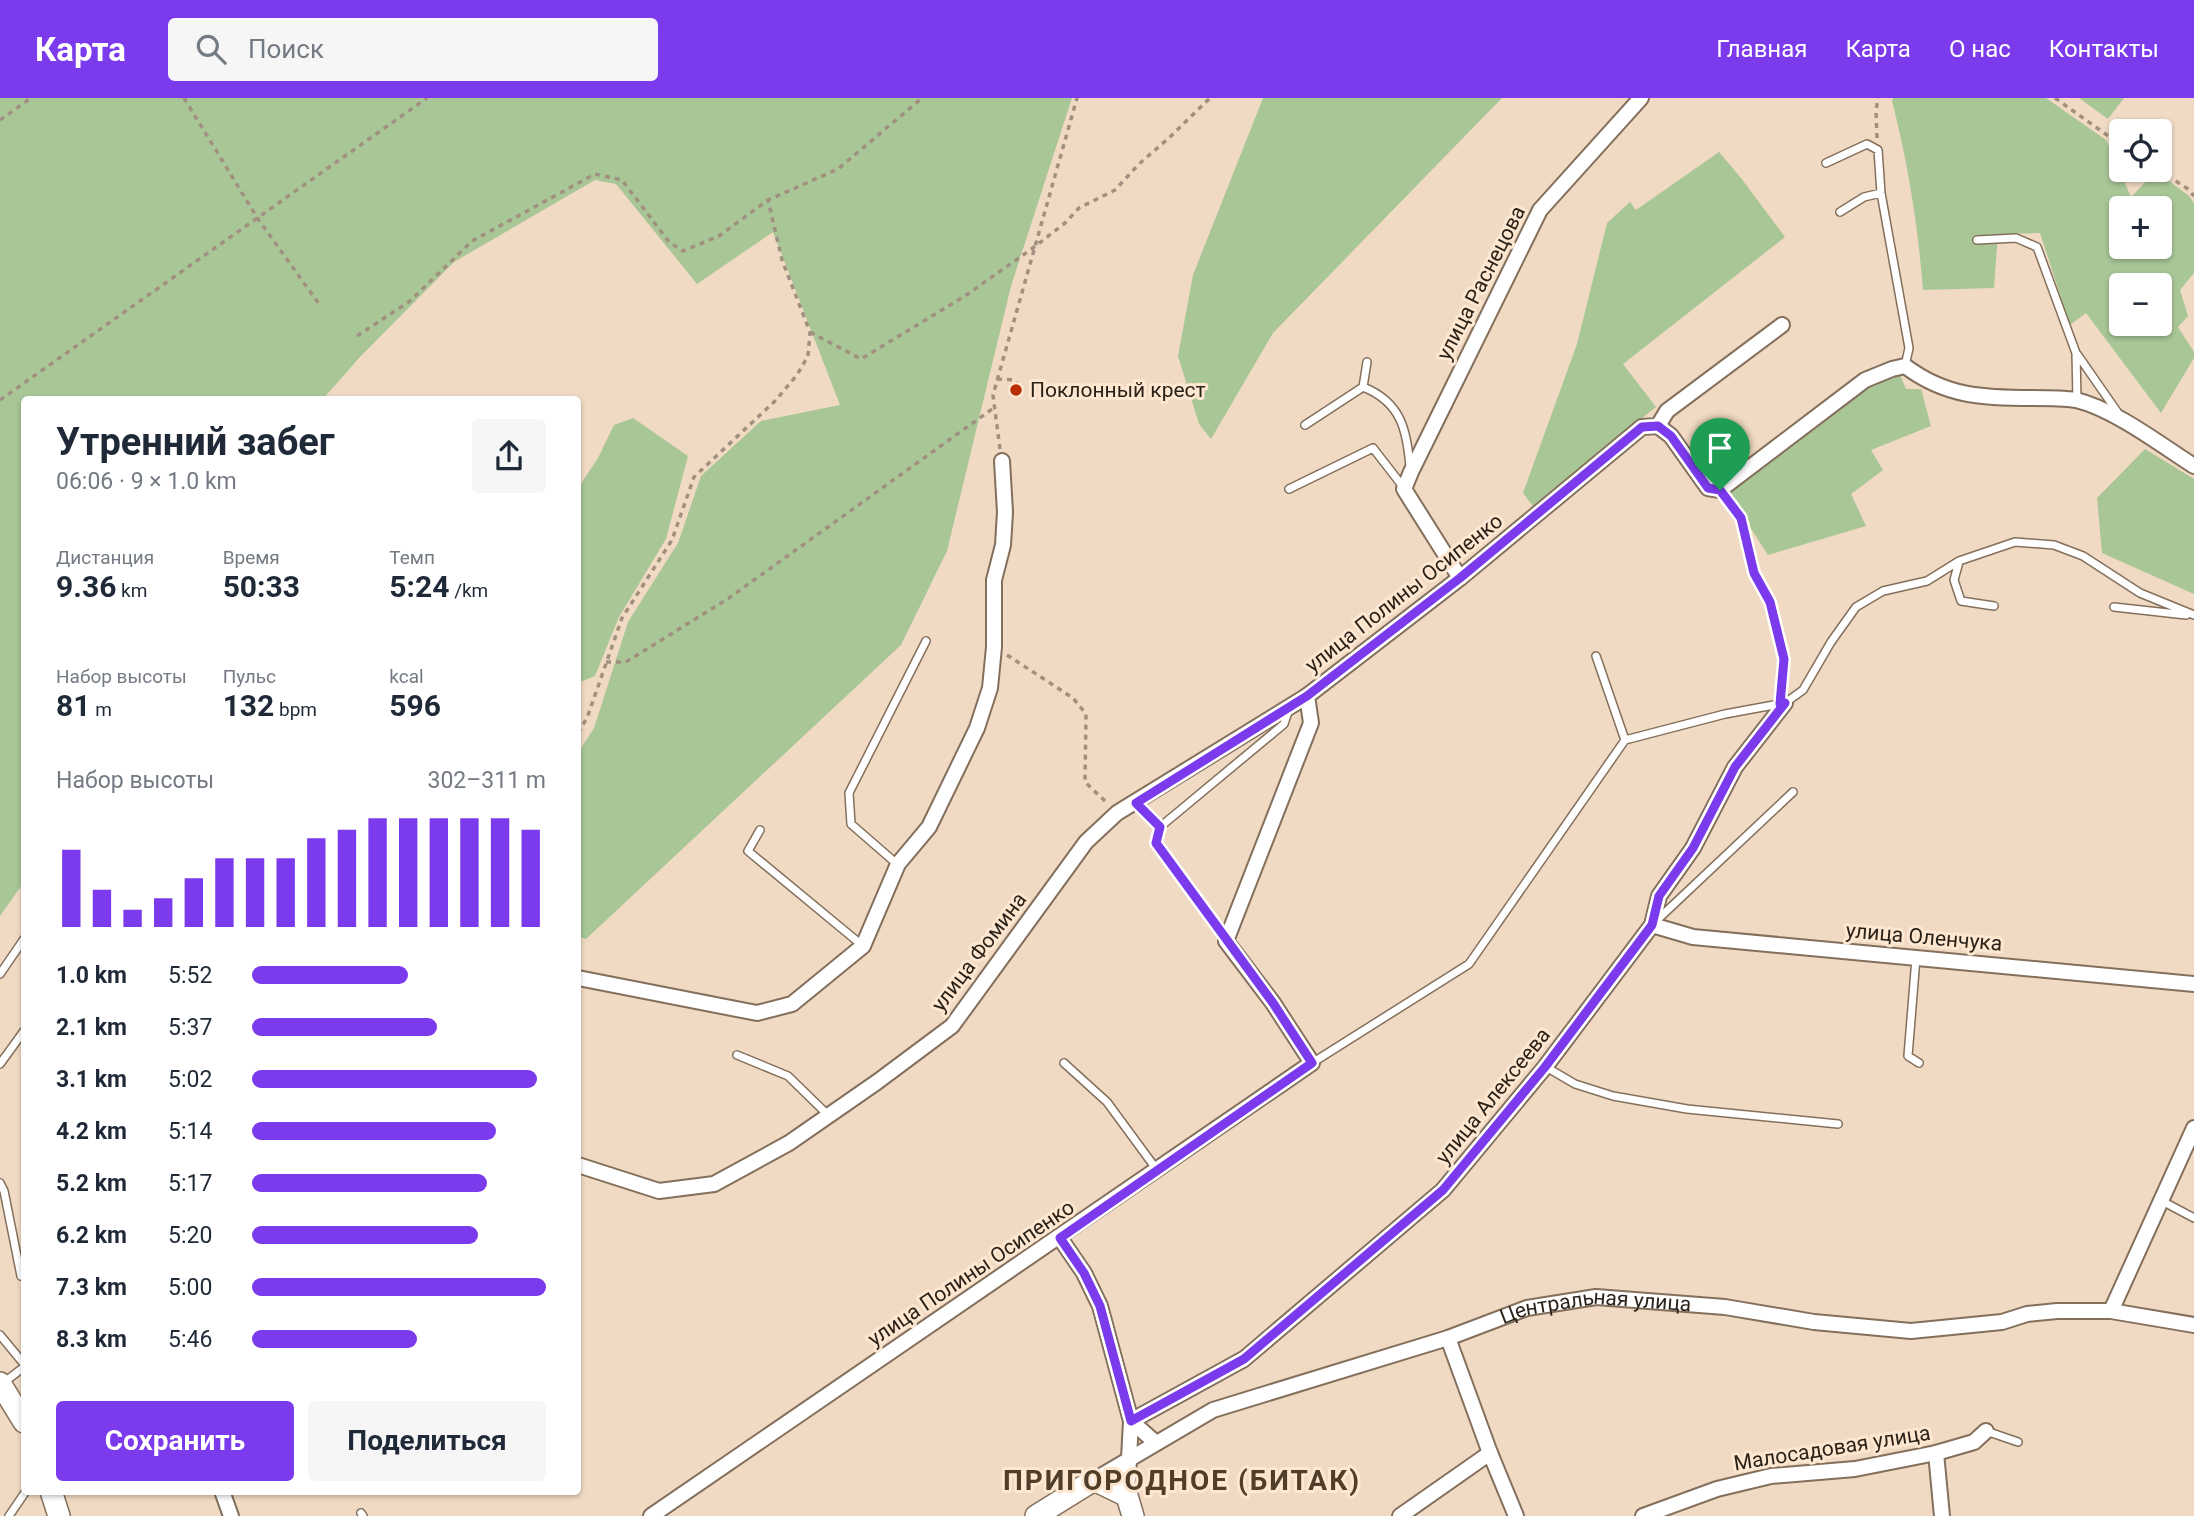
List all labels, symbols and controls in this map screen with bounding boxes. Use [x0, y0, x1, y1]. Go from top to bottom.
search box [168, 18, 658, 81]
text: Карта [35, 30, 126, 69]
icon: search [192, 30, 230, 68]
text: Поиск [248, 34, 324, 64]
text: Главная [1716, 35, 1807, 63]
text: Карта [1845, 35, 1911, 63]
text: О нас [1949, 35, 2011, 63]
text: Контакты [2049, 35, 2159, 63]
map controls [2109, 119, 2172, 336]
button: locate [2109, 119, 2172, 182]
button: + [2109, 196, 2172, 259]
street label: улица Раснецова [1432, 202, 1530, 364]
button: − [2109, 273, 2172, 336]
place label: Поклонный крест [1030, 378, 1206, 402]
marker: Поклонный крест [1008, 382, 1024, 398]
pin [1690, 418, 1750, 490]
button: share [472, 419, 546, 493]
text: Утренний забег [56, 420, 335, 464]
icon: arrive [1701, 429, 1739, 467]
text: 06:06 · 9 × 1.0 km [56, 468, 237, 495]
street label: улица Полины Осипенко [1301, 509, 1507, 677]
text: Дистанция [56, 546, 154, 569]
text: Время [223, 546, 280, 569]
text: Темп [389, 546, 435, 569]
text: 9.36 [56, 569, 116, 604]
text: 50:33 [223, 569, 300, 604]
text: 5:24 [389, 569, 449, 604]
text: km [116, 579, 147, 602]
text: /km [449, 579, 488, 602]
text: Набор высоты [56, 665, 187, 688]
text: Пульс [223, 665, 276, 688]
text: kcal [389, 665, 424, 688]
text: 81 [56, 688, 90, 723]
text: 132 [223, 688, 274, 723]
text: 596 [389, 688, 441, 723]
text: m [90, 698, 112, 721]
text: bpm [274, 698, 317, 721]
text: Набор высоты [56, 767, 214, 794]
text: 302–311 m [427, 767, 546, 794]
street label: улица Фомина [927, 888, 1031, 1016]
street label: улица Оленчука [1845, 918, 2003, 956]
text: 1.0 km [56, 962, 127, 989]
text: 5:52 [168, 962, 212, 989]
text: 2.1 km [56, 1014, 127, 1041]
text: 5:37 [168, 1014, 212, 1041]
street label: улица Алексеева [1431, 1023, 1555, 1169]
text: 3.1 km [56, 1066, 127, 1093]
text: 5:02 [168, 1066, 212, 1093]
text: 4.2 km [56, 1118, 127, 1145]
text: 5:14 [168, 1118, 212, 1145]
text: 5.2 km [56, 1170, 127, 1197]
text: 5:17 [168, 1170, 212, 1197]
street label: улица Полины Осипенко [863, 1195, 1079, 1351]
text: 6.2 km [56, 1222, 127, 1249]
text: 5:20 [168, 1222, 212, 1249]
text: 7.3 km [56, 1274, 127, 1301]
text: 5:00 [168, 1274, 212, 1301]
street label: Центральная улица [1496, 1285, 1692, 1329]
text: 8.3 km [56, 1326, 127, 1353]
text: 5:46 [168, 1326, 212, 1353]
button: Сохранить [56, 1401, 294, 1481]
button: Поделиться [308, 1401, 546, 1481]
street label: Малосадовая улица [1732, 1421, 1932, 1475]
district label: ПРИГОРОДНОЕ (БИТАК) [1003, 1464, 1361, 1497]

